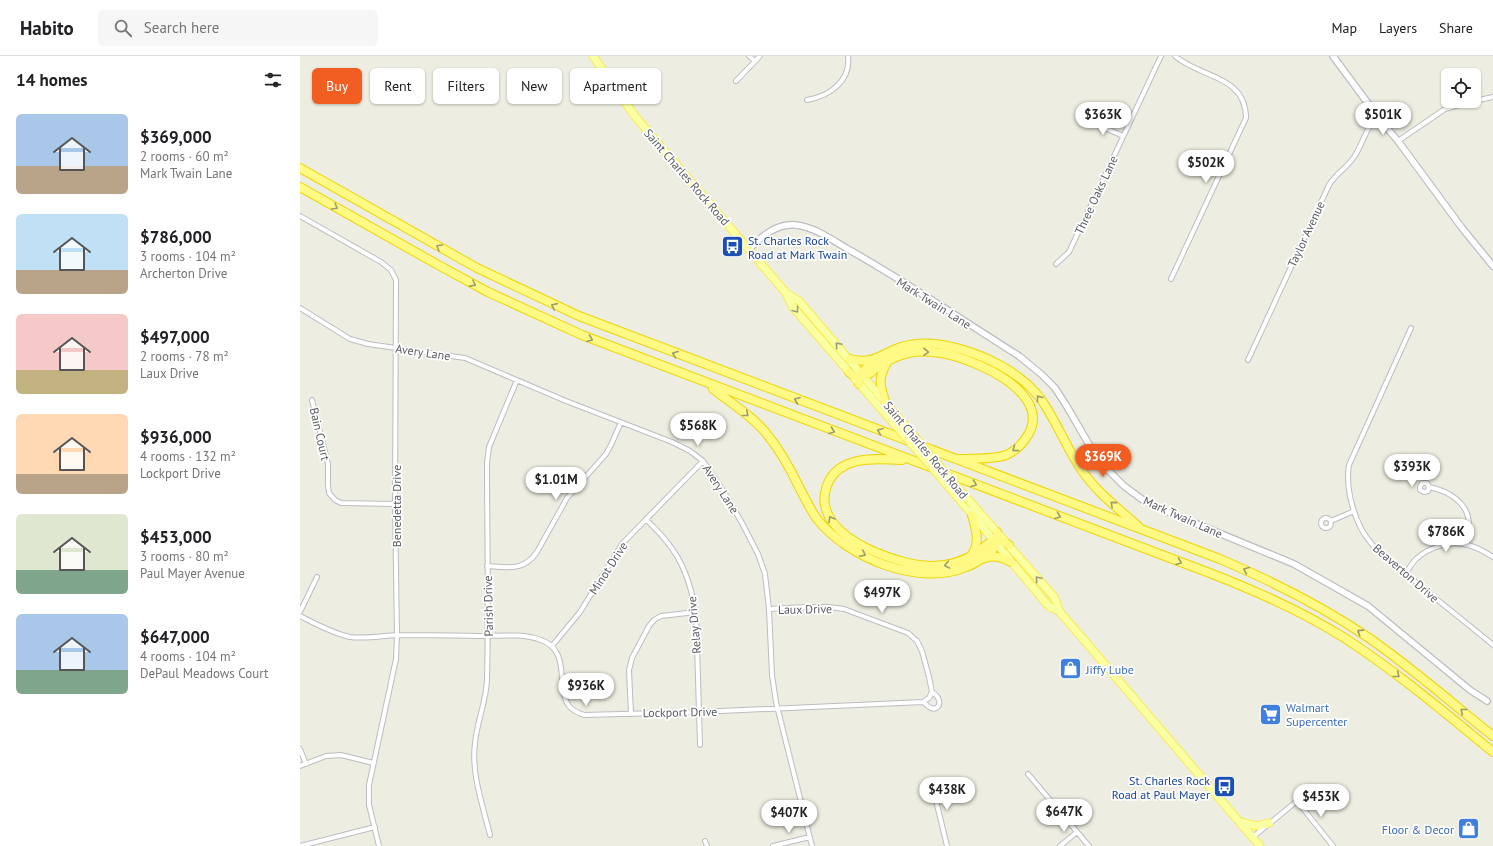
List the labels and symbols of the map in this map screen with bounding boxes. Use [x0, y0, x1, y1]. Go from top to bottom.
pin: $363K [1075, 102, 1131, 136]
pin: $501K [1355, 102, 1411, 136]
street label: Saint Charles Rock Road [641, 126, 733, 228]
pin: $502K [1178, 150, 1234, 184]
street label: Three Oaks Lane [1071, 153, 1121, 237]
street label: Taylor Avenue [1284, 199, 1328, 269]
one-way arrow [331, 202, 338, 209]
place label: St. Charles Rock Road at Mark Twain [748, 233, 847, 262]
bus stop icon: St. Charles Rock Road at Mark Twain [720, 234, 746, 260]
one-way arrow [435, 244, 443, 251]
street label: Mark Twain Lane [894, 274, 974, 332]
one-way arrow [468, 279, 476, 287]
one-way arrow [551, 302, 558, 310]
one-way arrow [791, 305, 798, 312]
one-way arrow [587, 334, 594, 342]
street label: Avery Lane [395, 341, 451, 363]
one-way arrow [835, 343, 842, 350]
one-way arrow [923, 348, 929, 356]
one-way arrow [672, 350, 679, 358]
one-way arrow [793, 396, 800, 404]
one-way arrow [1037, 396, 1044, 403]
street label: Saint Charles Rock Road [881, 398, 971, 502]
street label: Bain Court [307, 406, 333, 462]
one-way arrow [742, 410, 749, 417]
pin: $568K [670, 413, 726, 447]
one-way arrow [829, 426, 836, 434]
one-way arrow [876, 427, 883, 435]
one-way arrow [1013, 444, 1020, 451]
pin: $369K [1075, 444, 1131, 478]
pin: $393K [1384, 454, 1440, 488]
street label: Avery Lane [700, 462, 742, 516]
street label: Benedetta Drive [389, 465, 404, 547]
pin: $1.01M [523, 467, 589, 501]
one-way arrow [971, 480, 978, 488]
street label: Mark Twain Lane [1141, 493, 1225, 541]
one-way arrow [1111, 502, 1118, 509]
one-way arrow [1054, 511, 1061, 519]
one-way arrow [828, 516, 835, 523]
pin: $786K [1418, 519, 1474, 553]
street label: Minot Drive [585, 539, 631, 597]
street label: Beaverton Drive [1370, 540, 1442, 606]
one-way arrow [859, 550, 866, 557]
one-way arrow [1176, 557, 1183, 565]
one-way arrow [944, 560, 950, 568]
one-way arrow [1242, 567, 1250, 575]
street label: Parish Drive [480, 575, 496, 637]
one-way arrow [1035, 576, 1042, 583]
pin: $497K [854, 580, 910, 614]
street label: Relay Drive [684, 596, 704, 654]
street label: Laux Drive [778, 601, 832, 617]
one-way arrow [1357, 629, 1364, 637]
shop icon: Jiffy Lube [1057, 656, 1083, 682]
place label: Jiffy Lube [1085, 662, 1134, 677]
one-way arrow [1392, 670, 1399, 677]
pin: $936K [558, 673, 614, 707]
place label: Walmart Supercenter [1286, 700, 1347, 729]
supermarket icon: Walmart Supercenter [1258, 701, 1284, 727]
street label: Lockport Drive [643, 704, 717, 720]
one-way arrow [1460, 709, 1467, 716]
place label: St. Charles Rock Road at Paul Mayer [1112, 773, 1210, 802]
bus stop icon: St. Charles Rock Road at Paul Mayer [1212, 774, 1238, 800]
pin: $438K [919, 777, 975, 811]
pin: $453K [1293, 784, 1349, 818]
pin: $647K [1036, 799, 1092, 833]
pin: $407K [761, 800, 817, 834]
shop icon: Floor & Decor [1456, 816, 1482, 842]
place label: Floor & Decor [1382, 822, 1454, 837]

